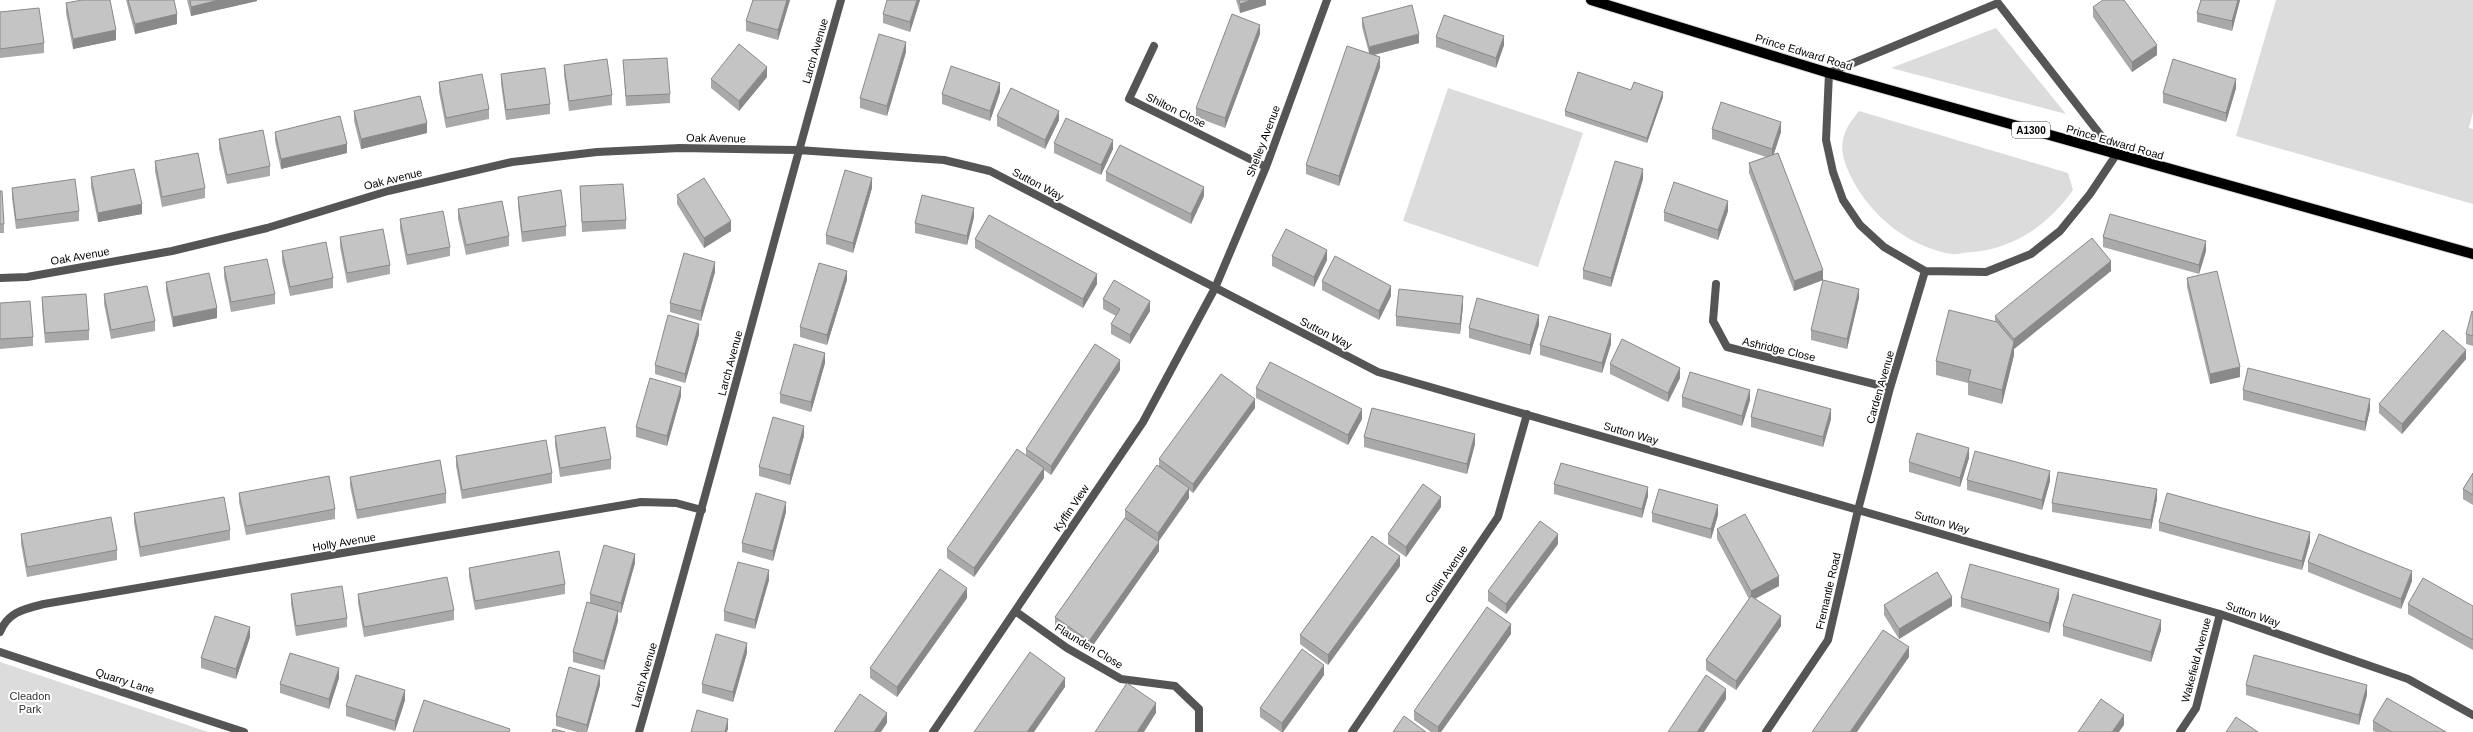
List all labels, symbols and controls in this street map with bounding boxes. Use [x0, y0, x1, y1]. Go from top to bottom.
street label: Larch Avenue [800, 17, 830, 85]
street label: Prince Edward Road [1754, 32, 1854, 72]
street label: Shilton Close [1144, 90, 1208, 130]
street label: Shelley Avenue [1244, 104, 1282, 178]
road number: A1300 [2012, 122, 2050, 138]
street label: Prince Edward Road [2065, 122, 2165, 162]
street label: Oak Avenue [686, 131, 746, 145]
street label: Sutton Way [1010, 165, 1066, 203]
street label: Oak Avenue [363, 166, 423, 192]
street label: Oak Avenue [50, 245, 110, 267]
street label: Sutton Way [1298, 315, 1354, 351]
street label: Larch Avenue [716, 329, 744, 397]
street label: Ashridge Close [1741, 335, 1817, 363]
street label: Carden Avenue [1864, 349, 1896, 425]
street label: Sutton Way [1602, 419, 1660, 447]
street label: Kyffin View [1051, 482, 1091, 534]
street label: Sutton Way [1913, 508, 1971, 536]
street label: Holly Avenue [311, 531, 377, 553]
street label: Collin Avenue [1422, 543, 1470, 605]
street label: Fremantle Road [1813, 551, 1843, 631]
street label: Sutton Way [2224, 599, 2282, 629]
street label: Wakefield Avenue [2179, 616, 2213, 704]
street label: Flaunden Close [1053, 621, 1125, 671]
street label: Larch Avenue [629, 641, 659, 709]
street label: Quarry Lane [94, 666, 156, 696]
park label: Cleadon Park [10, 690, 50, 715]

